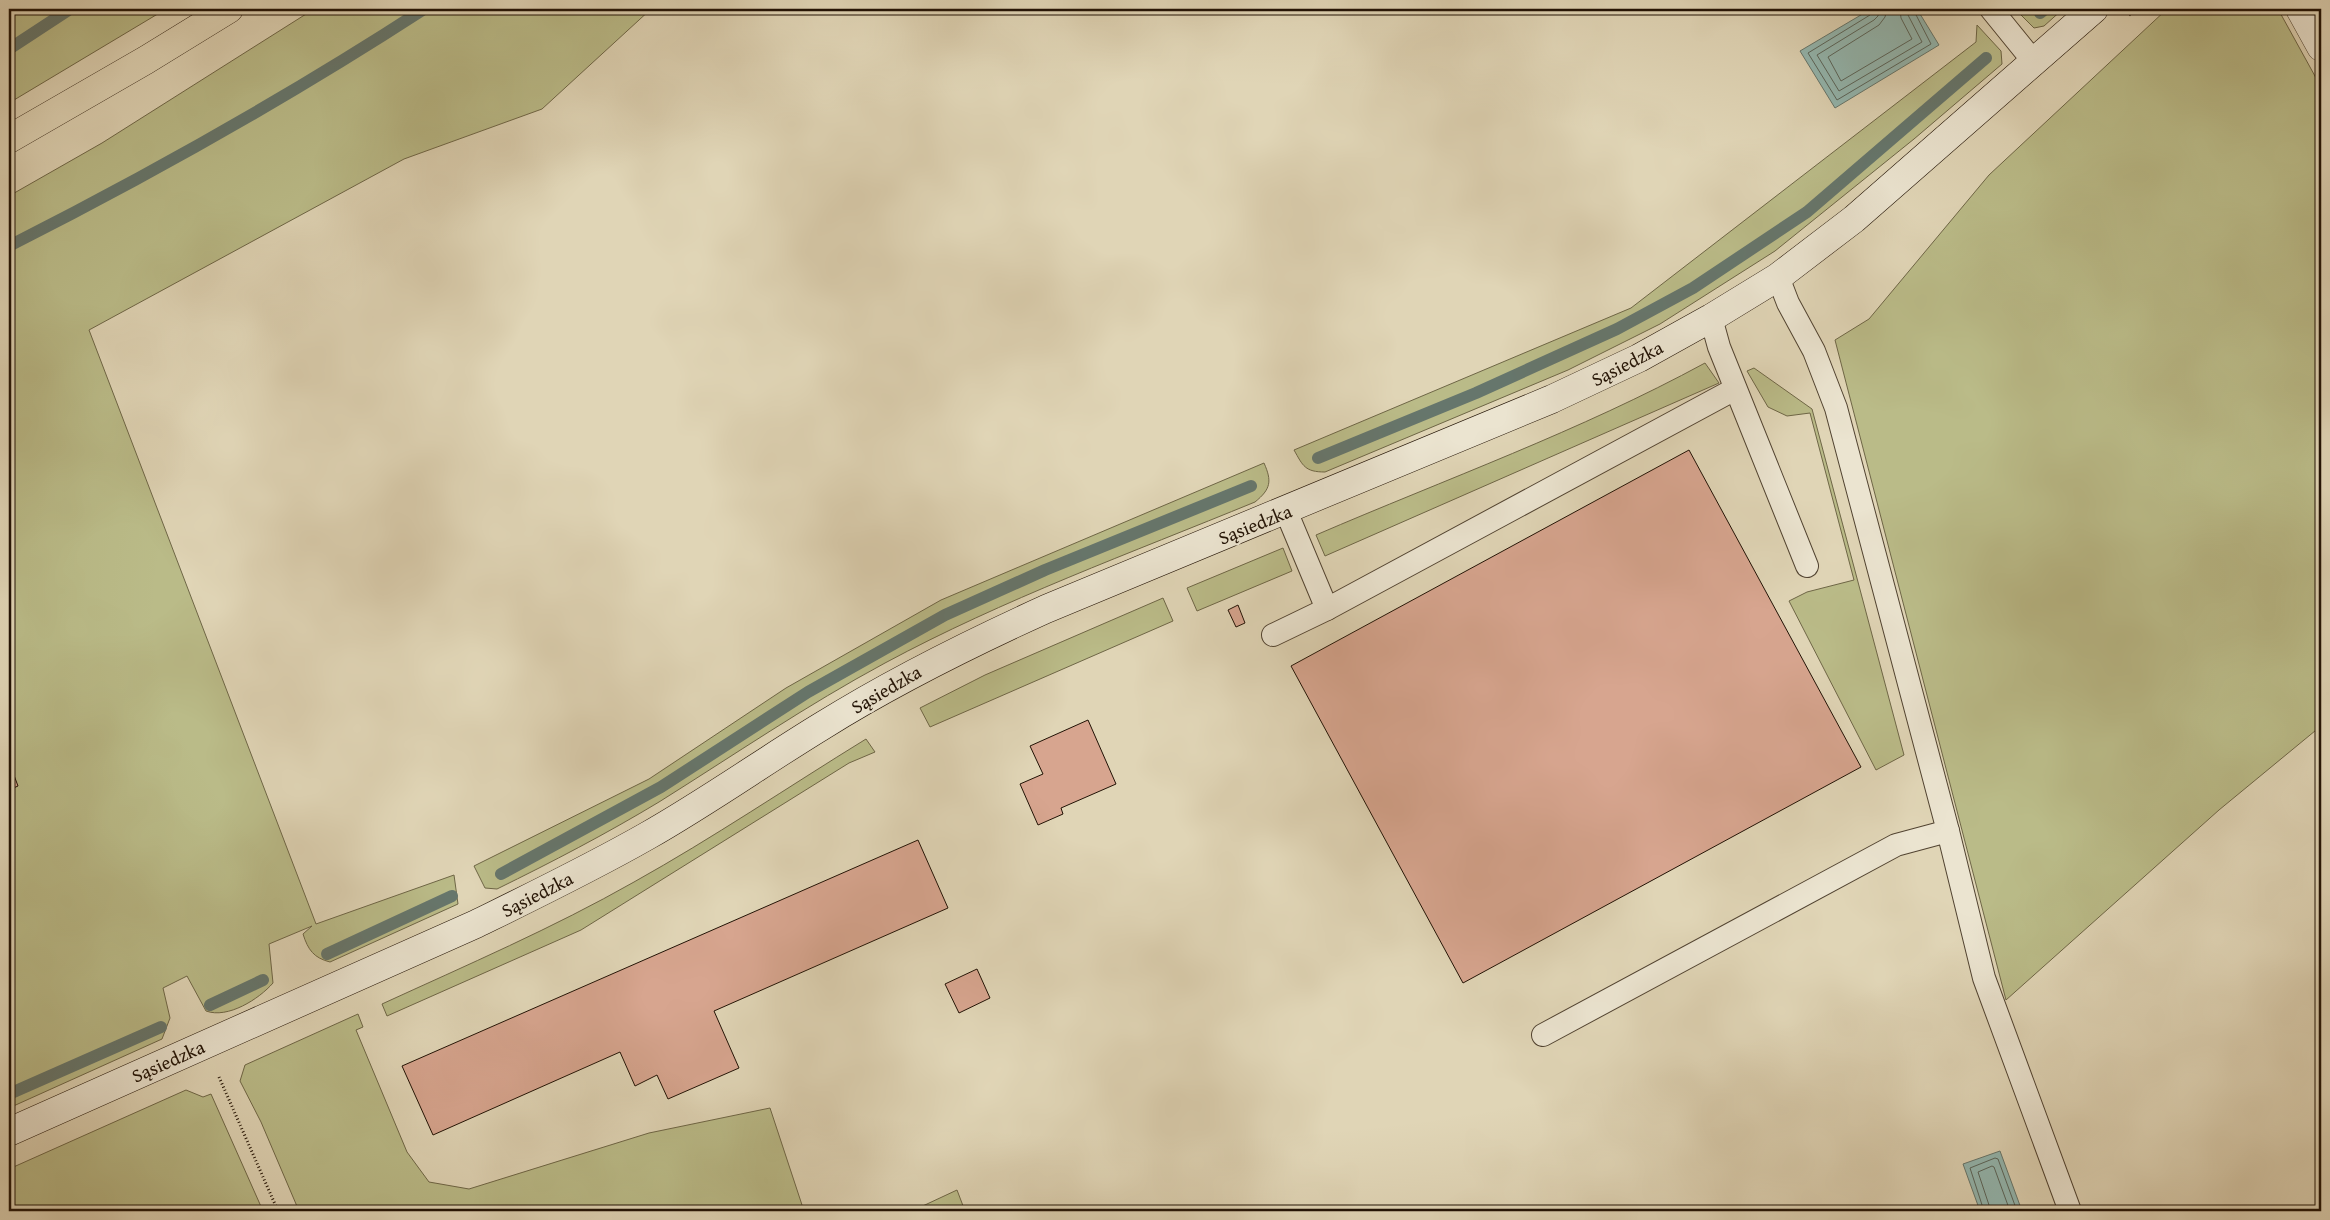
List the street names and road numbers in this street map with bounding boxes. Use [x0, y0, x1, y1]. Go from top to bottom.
street label: Sąsiedzka [1586, 333, 1668, 393]
street label: Sąsiedzka [1214, 497, 1296, 551]
street label: Sąsiedzka [846, 658, 926, 720]
street label: Sąsiedzka [496, 864, 578, 924]
street label: Sąsiedzka [127, 1033, 209, 1089]

